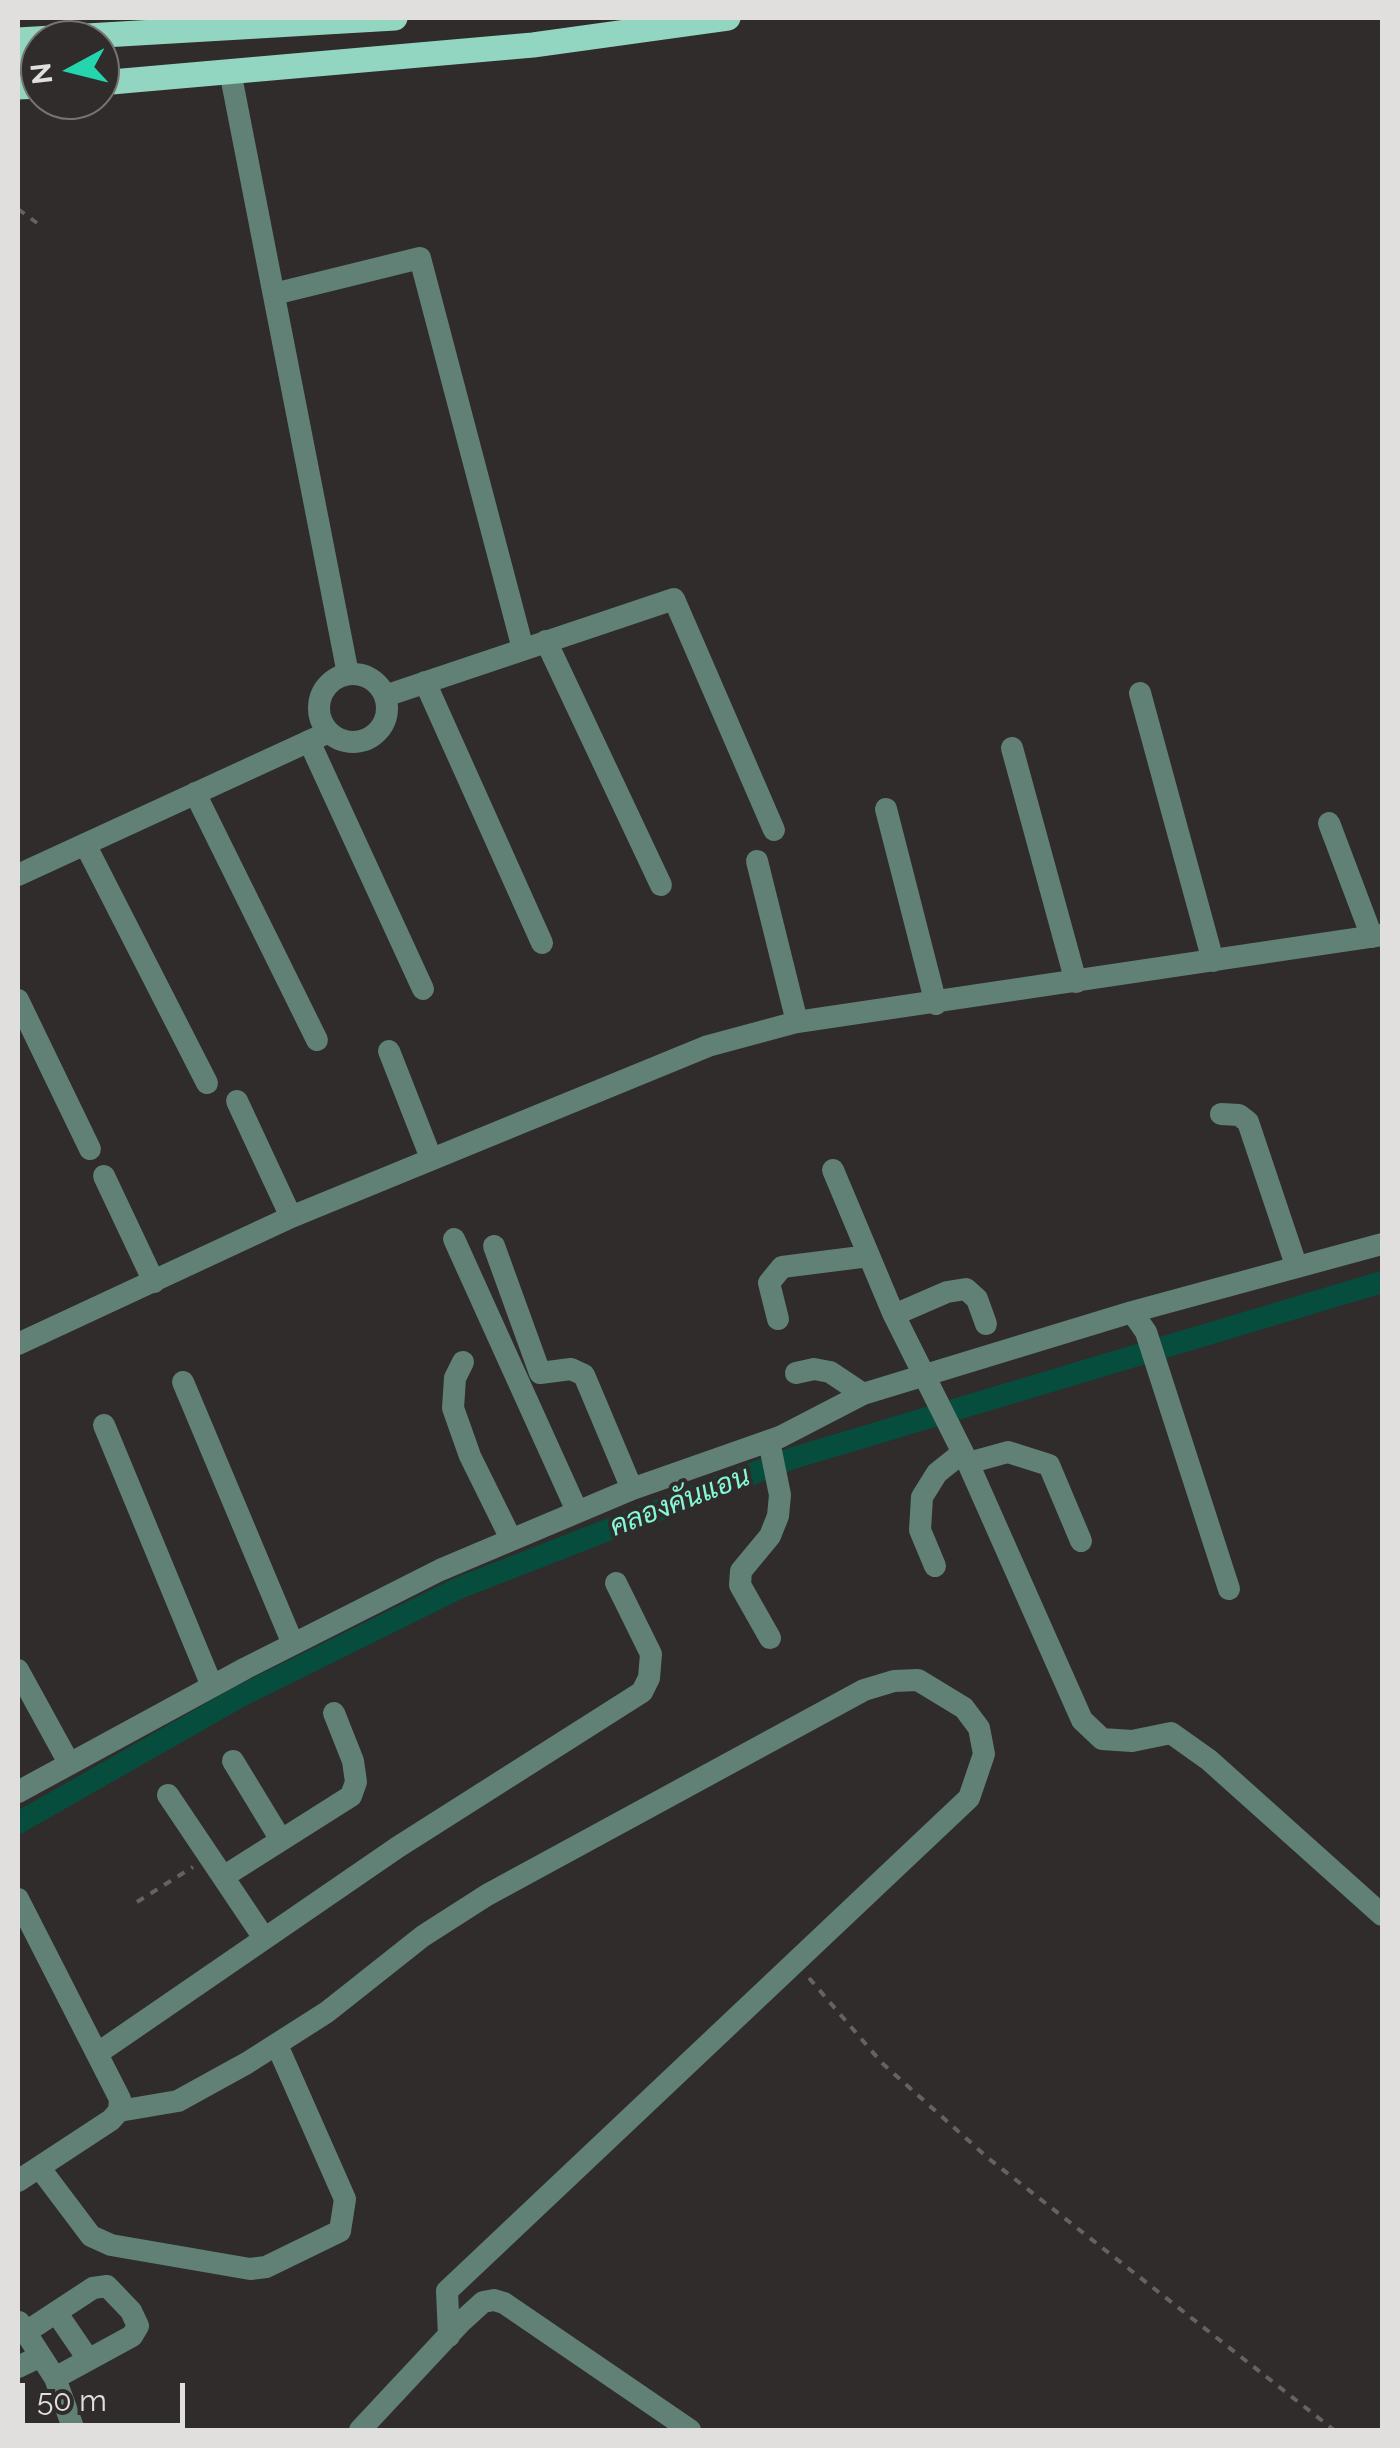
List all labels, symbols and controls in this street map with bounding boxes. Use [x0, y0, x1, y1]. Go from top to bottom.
north arrow [20, 20, 120, 120]
text: N [24, 61, 59, 86]
water label: คลองคันแอน [605, 1460, 755, 1544]
scale bar [25, 2363, 190, 2425]
text: 50 m [37, 2383, 107, 2418]

